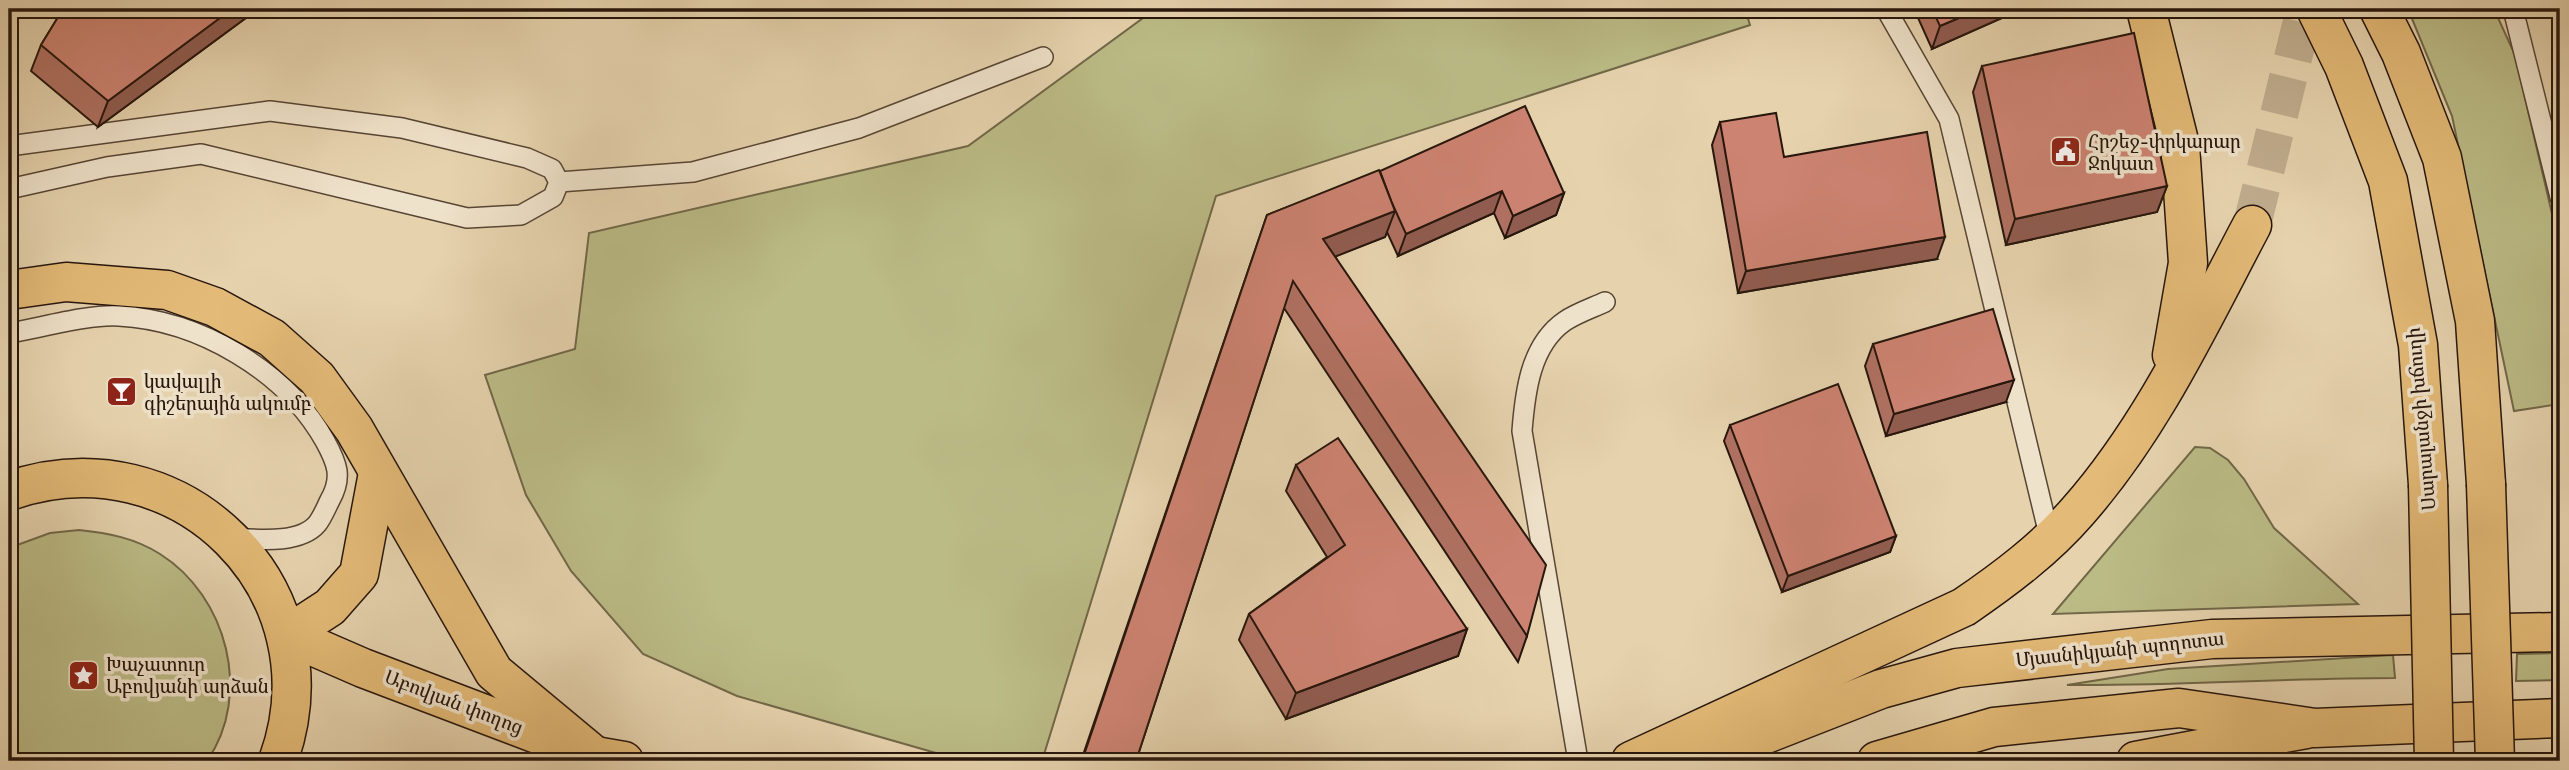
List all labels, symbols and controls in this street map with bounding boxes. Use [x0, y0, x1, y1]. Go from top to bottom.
place label: Հրշեջ-փրկարար Ջոկատ [2088, 130, 2241, 175]
public building icon: Հրշեջ-փրկարար Ջոկատ [2048, 135, 2082, 169]
street label: Սարալանջի խճուղի [2402, 326, 2440, 511]
place label: կավալլի գիշերային ակումբ [144, 370, 312, 415]
bar icon: կավալլի գիշերային ակումբ [104, 375, 138, 409]
street label: Մյասնիկյանի պողոտա [2015, 627, 2225, 671]
place label: Խաչատուր Աբովյանի արձան [106, 653, 269, 698]
place icon: Խաչատուր Աբովյանի արձան [66, 658, 100, 692]
street label: Աբովյան փողոց [381, 665, 527, 739]

